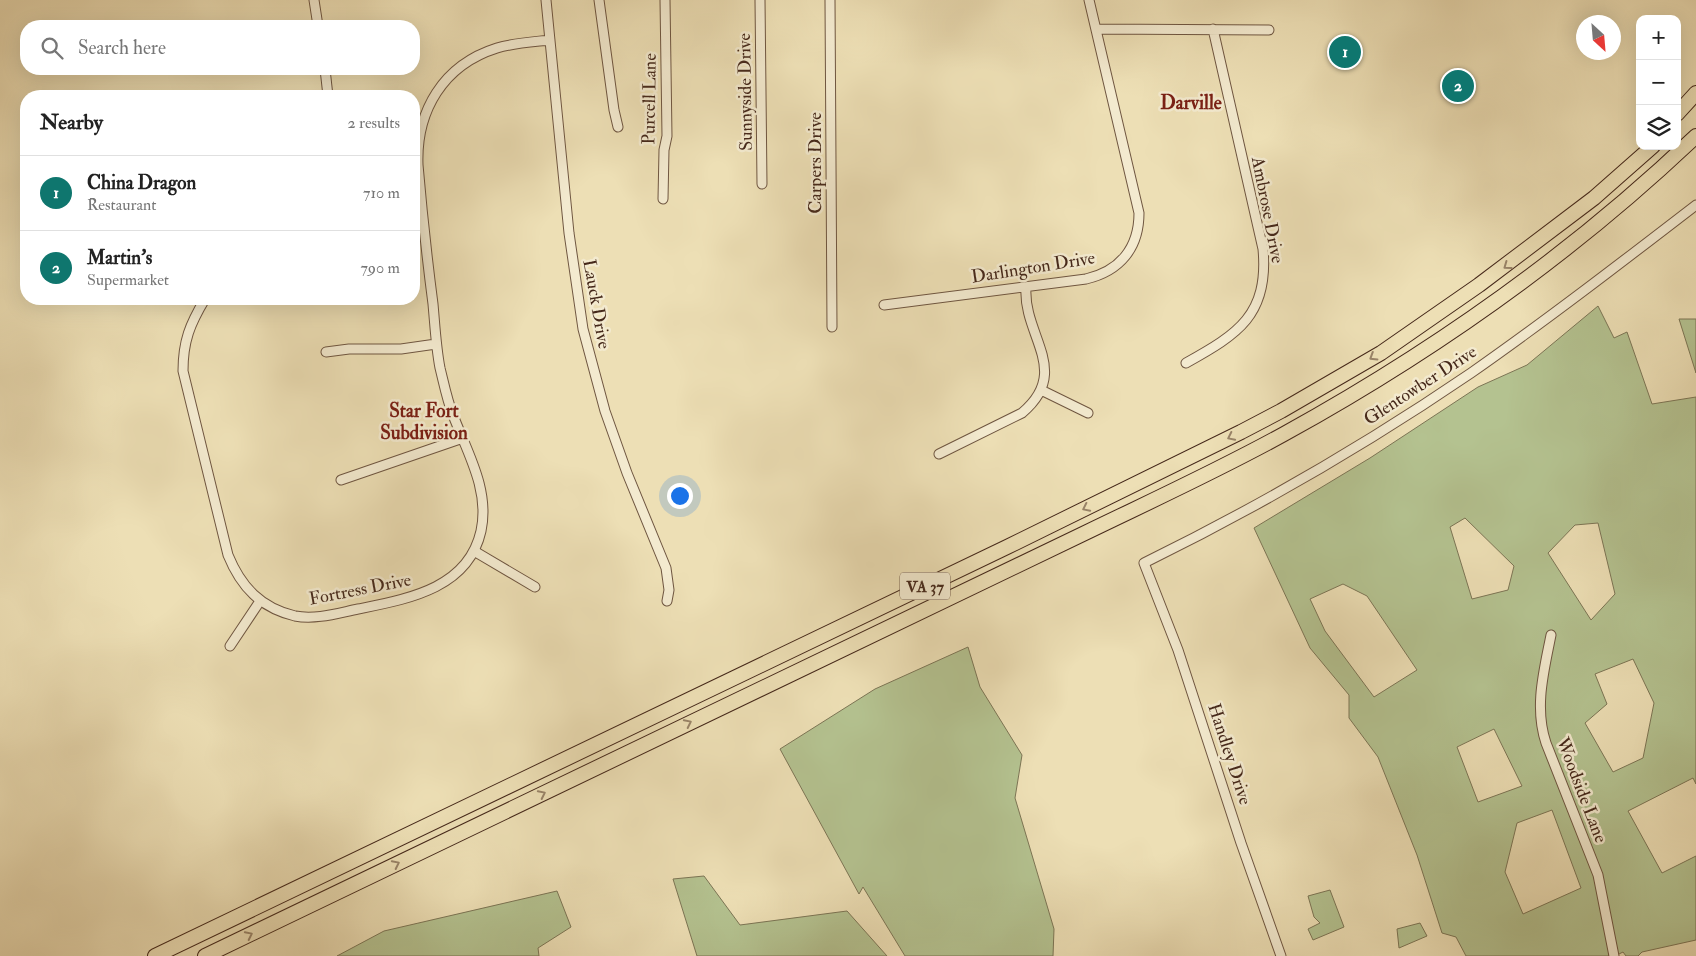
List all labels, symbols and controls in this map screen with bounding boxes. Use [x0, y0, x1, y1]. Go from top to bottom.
north arrow [1576, 15, 1621, 60]
map controls [1636, 15, 1681, 150]
button: + [1636, 15, 1681, 60]
search box [20, 20, 420, 75]
street label: Sunnyside Drive [733, 32, 758, 151]
pin: 1 [1329, 33, 1361, 71]
icon: search [38, 34, 66, 62]
text: Search here [78, 36, 166, 60]
street label: Purcell Lane [637, 53, 662, 145]
button: − [1636, 60, 1681, 105]
pin: 2 [1442, 67, 1474, 105]
district label: Darville [1160, 91, 1222, 115]
button: layers [1636, 105, 1681, 150]
text: Nearby [40, 109, 103, 136]
street label: Carpers Drive [804, 112, 827, 214]
text: 2 results [347, 113, 400, 133]
street label: Ambrose Drive [1246, 154, 1289, 266]
text: China Dragon [87, 171, 196, 195]
text: 1 [53, 183, 59, 203]
text: 710 m [363, 183, 400, 203]
text: Restaurant [87, 195, 156, 215]
text: Martin's [87, 246, 152, 270]
street label: Darlington Drive [970, 246, 1097, 289]
street label: Lauck Drive [577, 257, 616, 351]
text: 2 [52, 258, 60, 278]
text: 790 m [360, 258, 400, 278]
one-way arrow [1504, 260, 1513, 268]
text: Supermarket [87, 270, 169, 290]
street label: Glentowber Drive [1360, 340, 1481, 430]
one-way arrow [1370, 351, 1379, 361]
district label: Star Fort Subdivision [380, 399, 468, 445]
one-way arrow [1228, 431, 1237, 441]
your location [667, 483, 693, 509]
one-way arrow [1082, 502, 1091, 512]
street label: Fortress Drive [307, 568, 414, 611]
road number: VA 37 [900, 572, 950, 600]
street label: Handley Drive [1202, 701, 1257, 808]
one-way arrow [683, 719, 692, 729]
street label: Woodside Lane [1551, 733, 1612, 847]
one-way arrow [537, 789, 546, 800]
one-way arrow [391, 860, 400, 870]
one-way arrow [244, 931, 253, 941]

